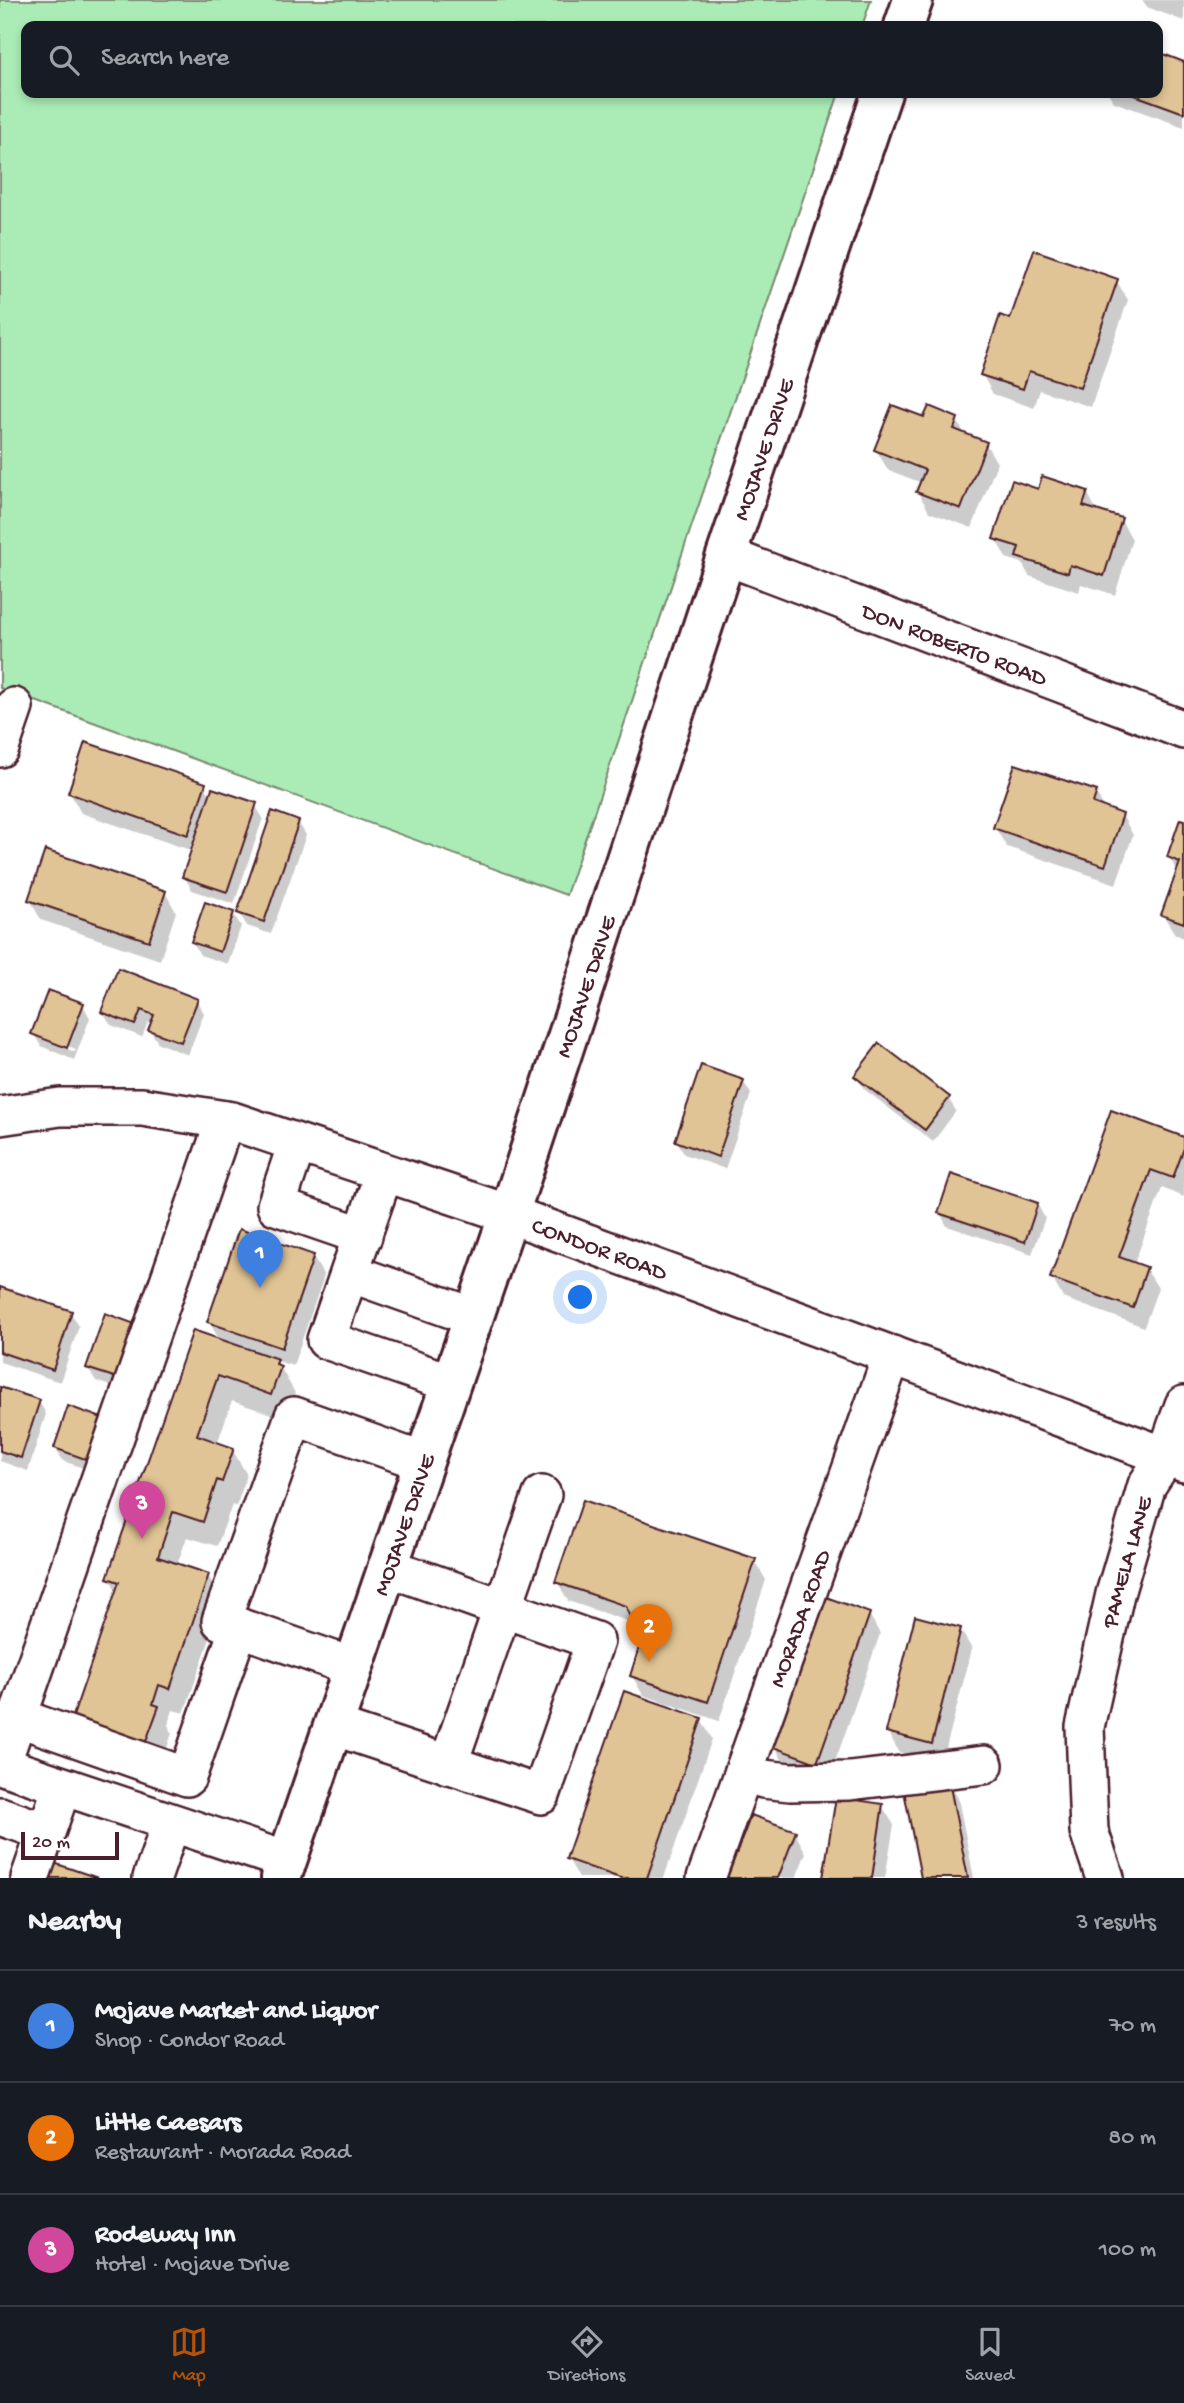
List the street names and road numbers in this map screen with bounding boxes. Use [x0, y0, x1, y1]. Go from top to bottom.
street label: MOJAVE DRIVE [729, 374, 802, 524]
street label: DON ROBERTO ROAD [855, 598, 1051, 694]
street label: MOJAVE DRIVE [551, 911, 624, 1062]
street label: CONDOR ROAD [527, 1214, 671, 1288]
street label: MOJAVE DRIVE [369, 1450, 443, 1600]
street label: PAMELA LANE [1098, 1492, 1160, 1632]
street label: MORADA ROAD [765, 1546, 839, 1691]

